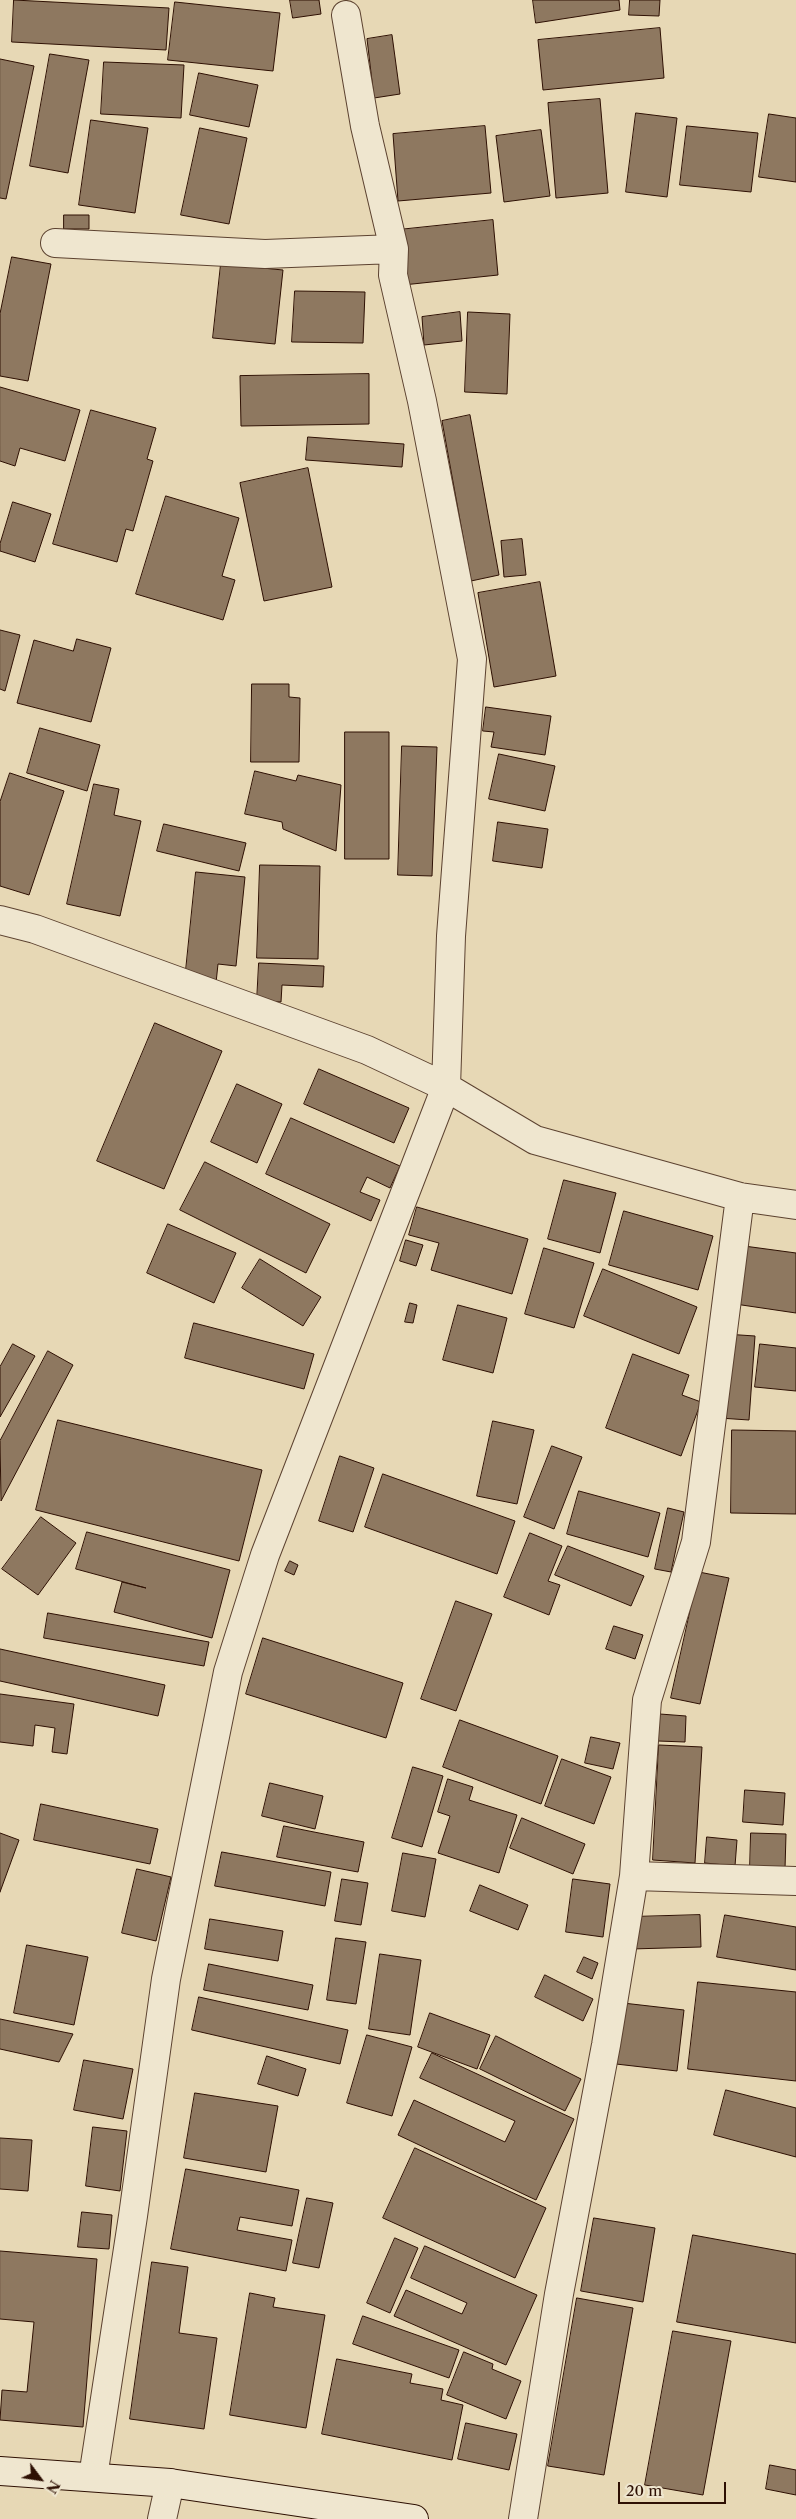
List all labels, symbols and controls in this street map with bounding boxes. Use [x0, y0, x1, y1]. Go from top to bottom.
north arrow [15, 2454, 65, 2504]
scale bar [621, 2472, 728, 2504]
text: N [42, 2477, 64, 2497]
text: 20 m [626, 2481, 662, 2500]

